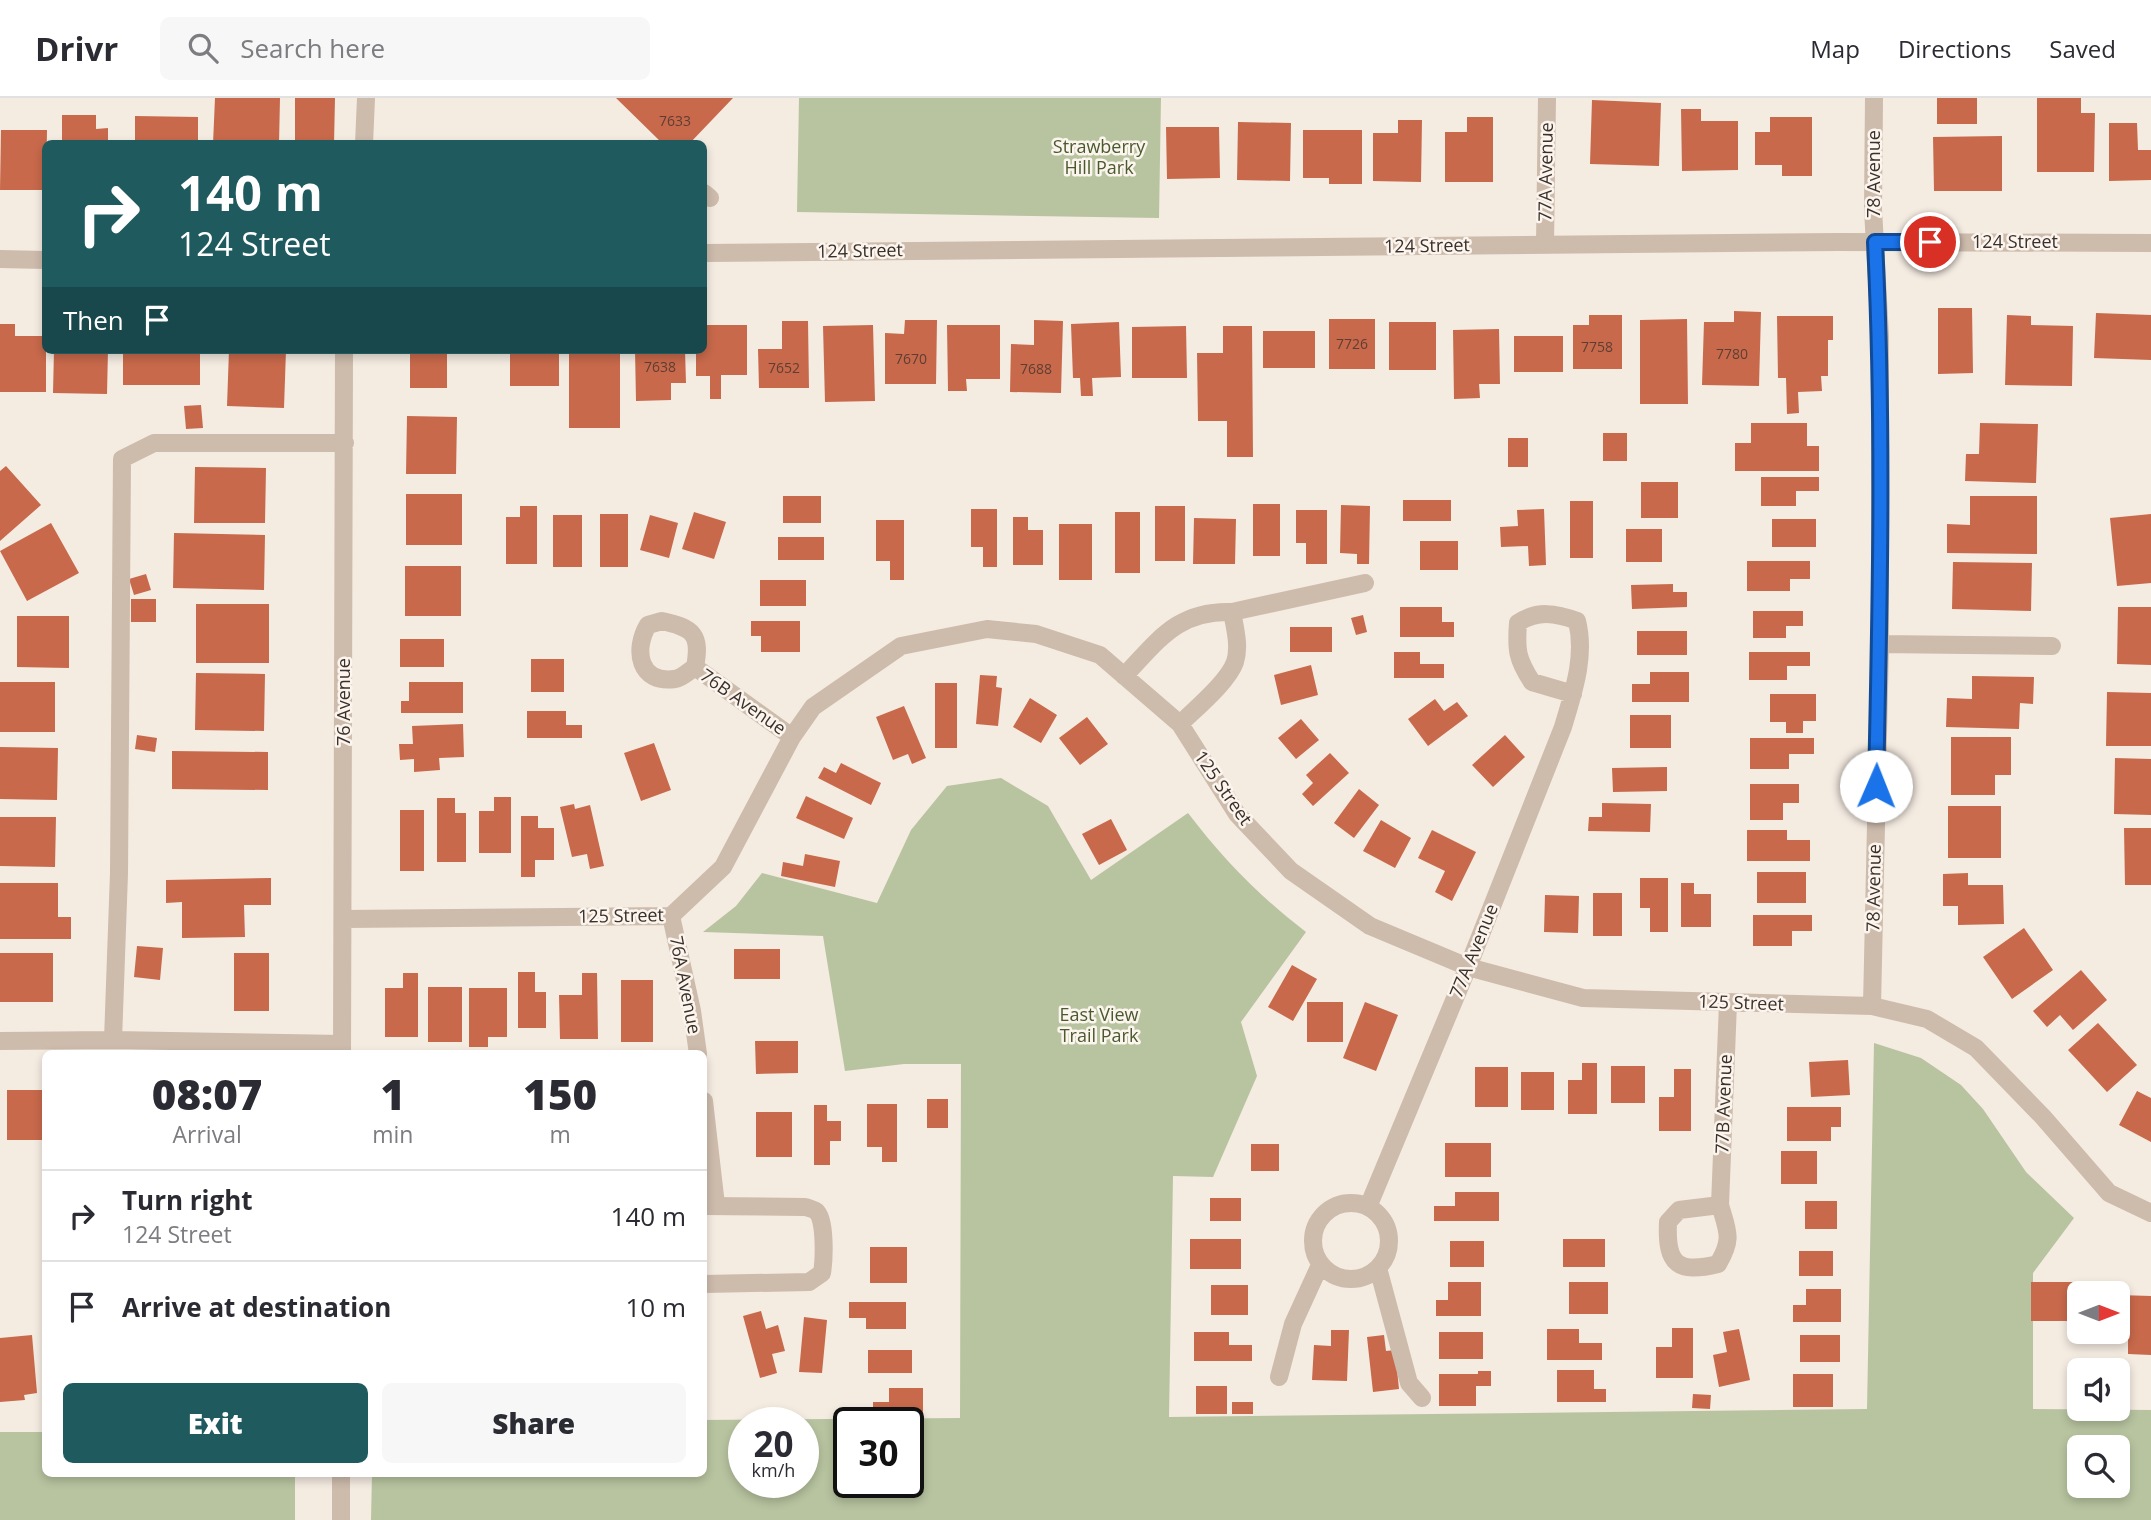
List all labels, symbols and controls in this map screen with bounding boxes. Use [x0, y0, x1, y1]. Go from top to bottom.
search box [160, 17, 650, 80]
text: Drivr [35, 26, 118, 71]
icon: search [184, 29, 222, 67]
text: Search here [240, 30, 385, 66]
text: Map [1810, 32, 1860, 65]
text: Directions [1898, 32, 2011, 65]
text: Saved [2049, 32, 2116, 65]
house number: 7633 [659, 111, 691, 130]
street label: 77A Avenue [1532, 122, 1558, 222]
street label: 78 Avenue [1861, 130, 1885, 218]
park label: Strawberry Hill Park [1053, 134, 1146, 179]
text: 140 m [178, 159, 323, 225]
icon: right [63, 168, 154, 259]
pin [1900, 212, 1960, 272]
text: 124 Street [178, 222, 331, 265]
icon: arrive [1911, 223, 1949, 261]
street label: 124 Street [1972, 229, 2058, 253]
street label: 124 Street [1384, 232, 1470, 258]
street label: 124 Street [817, 237, 903, 263]
icon: arrive [138, 301, 176, 339]
text: Then [63, 302, 124, 338]
house number: 7726 [1336, 334, 1368, 353]
house number: 7758 [1581, 337, 1613, 356]
house number: 7780 [1716, 344, 1748, 363]
house number: 7670 [895, 349, 927, 368]
house number: 7638 [644, 357, 676, 376]
house number: 7652 [768, 358, 800, 377]
house number: 7688 [1020, 359, 1052, 378]
street label: 76 Avenue [331, 658, 355, 746]
street label: 76B Avenue [696, 663, 791, 740]
street label: 125 Street [1189, 745, 1258, 829]
position arrow [1839, 749, 1913, 823]
street label: 78 Avenue [1860, 844, 1886, 932]
street label: 77A Avenue [1443, 900, 1503, 1001]
street label: 125 Street [578, 902, 664, 928]
street label: 76A Avenue [665, 934, 707, 1036]
street label: 125 Street [1698, 989, 1784, 1015]
park label: East View Trail Park [1059, 1002, 1139, 1047]
street label: 77B Avenue [1709, 1054, 1737, 1154]
text: 08:07 [152, 1065, 262, 1122]
text: 1 [381, 1065, 405, 1122]
text: 150 [523, 1065, 597, 1122]
text: Arrival [173, 1118, 242, 1150]
text: min [372, 1118, 413, 1150]
text: m [550, 1118, 571, 1150]
text: Turn right [122, 1182, 253, 1218]
icon: right [63, 1197, 101, 1235]
text: 140 m [611, 1198, 686, 1234]
text: 124 Street [122, 1218, 232, 1250]
north arrow [2067, 1281, 2130, 1344]
map controls [2067, 1281, 2130, 1498]
icon: arrive [63, 1288, 101, 1326]
text: Arrive at destination [122, 1289, 391, 1325]
text: 10 m [625, 1289, 686, 1325]
button: sound [2067, 1358, 2130, 1421]
button: Exit [63, 1383, 368, 1463]
button: Share [382, 1383, 686, 1463]
speed limit sign: 30 [833, 1407, 924, 1498]
text: 20 [753, 1420, 794, 1467]
button: search [2067, 1435, 2130, 1498]
text: km/h [752, 1458, 795, 1482]

